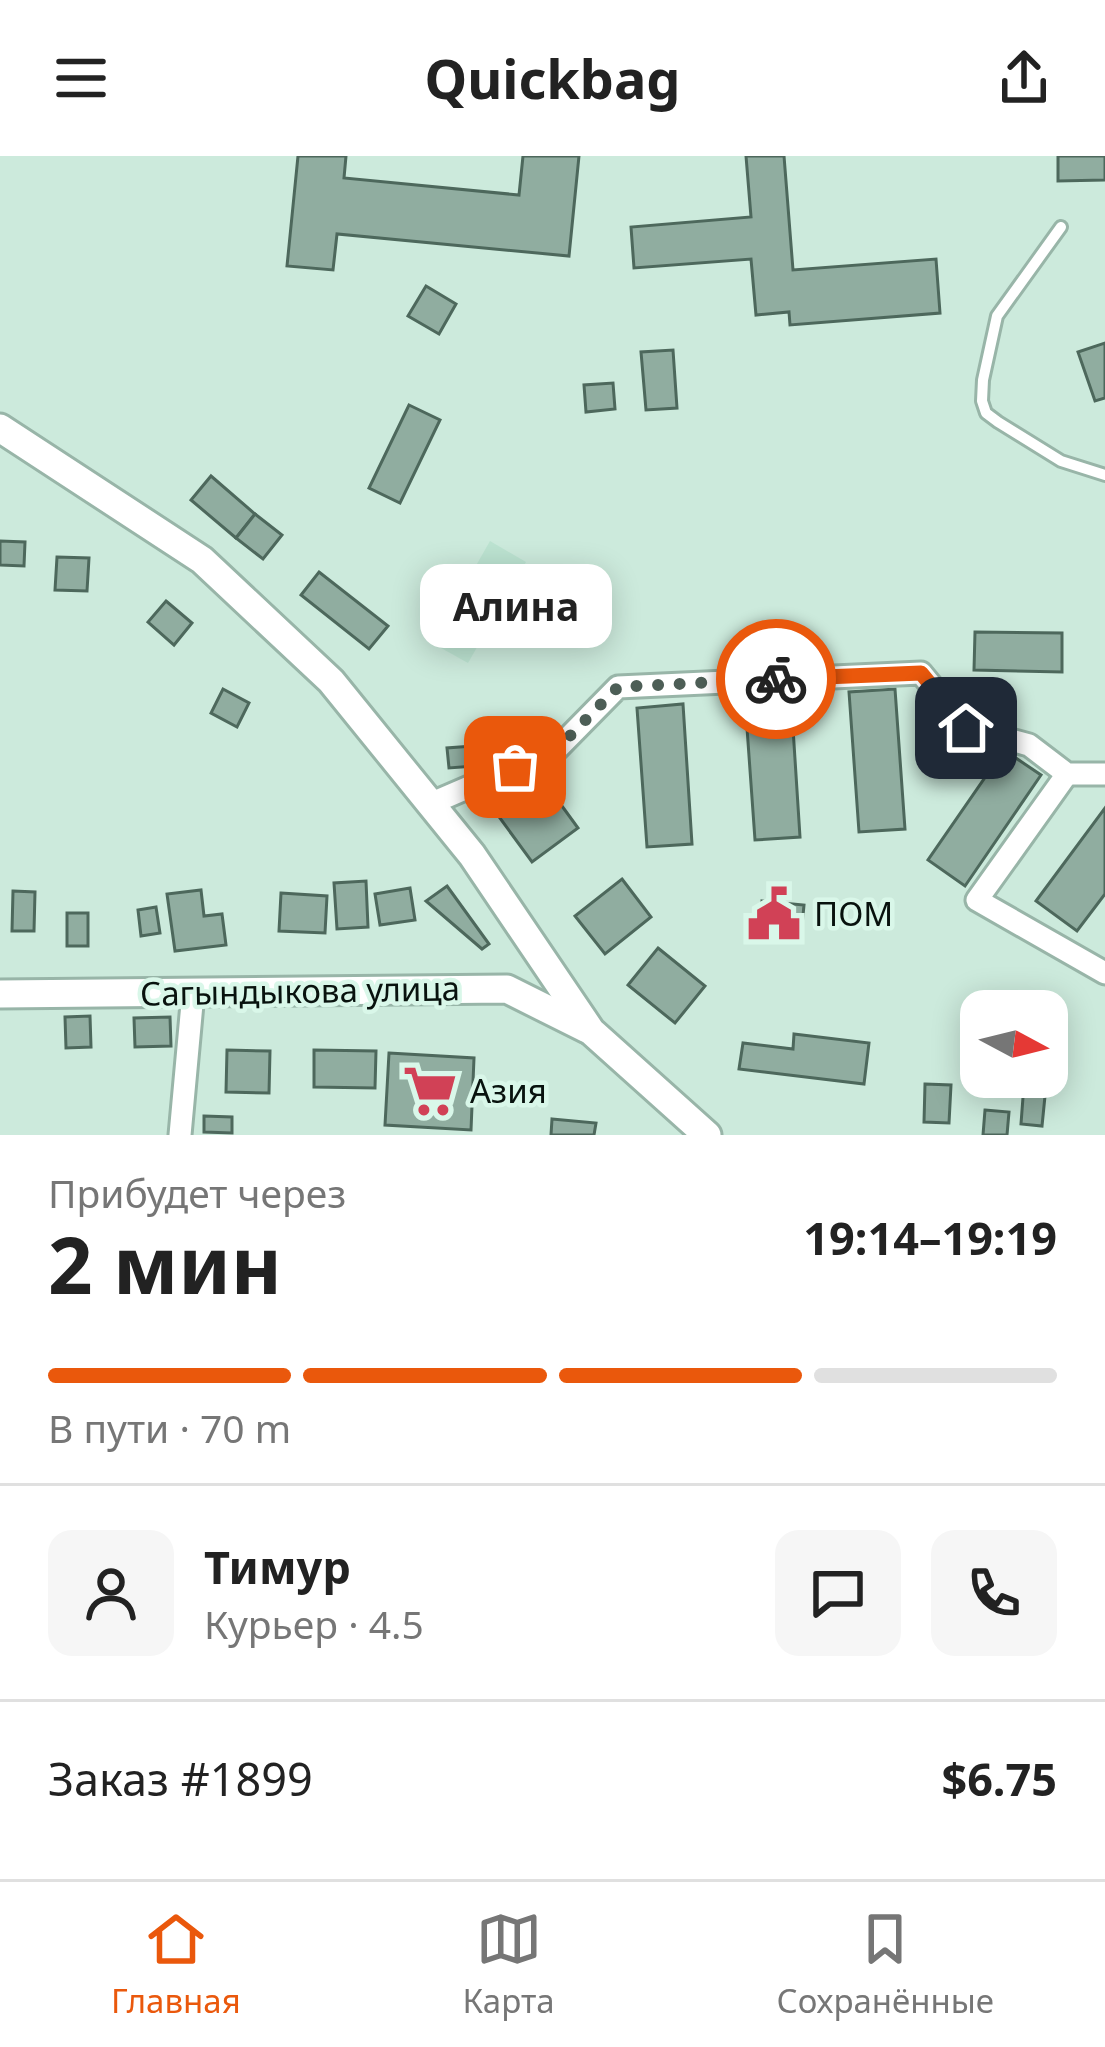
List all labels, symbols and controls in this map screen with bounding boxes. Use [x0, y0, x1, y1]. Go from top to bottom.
text: Quickbag [425, 41, 680, 115]
icon: menu [48, 45, 114, 111]
icon: share [991, 45, 1057, 111]
callout: Алина [419, 563, 611, 647]
text: Алина [453, 579, 579, 632]
courier [716, 619, 836, 739]
icon: bike [743, 646, 809, 712]
pin [915, 677, 1017, 779]
icon: home [933, 695, 999, 761]
pin [464, 716, 566, 818]
icon: bag [482, 734, 548, 800]
public building icon: ПОМ [745, 885, 803, 943]
place label: ПОМ [814, 891, 893, 936]
street label: Сагындыкова улица [140, 965, 460, 1016]
north arrow [960, 990, 1068, 1098]
map controls [960, 990, 1068, 1098]
supermarket icon: Азия [401, 1062, 459, 1120]
place label: Азия [470, 1068, 547, 1113]
text: Прибудет через [48, 1166, 346, 1219]
text: 19:14–19:19 [803, 1207, 1057, 1268]
text: 2 мин [48, 1211, 282, 1317]
text: В пути · 70 m [48, 1401, 291, 1454]
button: person [48, 1530, 174, 1656]
button: chat [775, 1530, 901, 1656]
button: phone [931, 1530, 1057, 1656]
text: Тимур [204, 1536, 351, 1597]
text: Курьер · 4.5 [204, 1597, 424, 1650]
text: Заказ #1899 [48, 1748, 313, 1809]
text: $6.75 [941, 1748, 1057, 1809]
tab: Главная [111, 1906, 241, 2023]
tab: Карта [463, 1906, 555, 2023]
tab: Сохранённые [777, 1906, 994, 2023]

